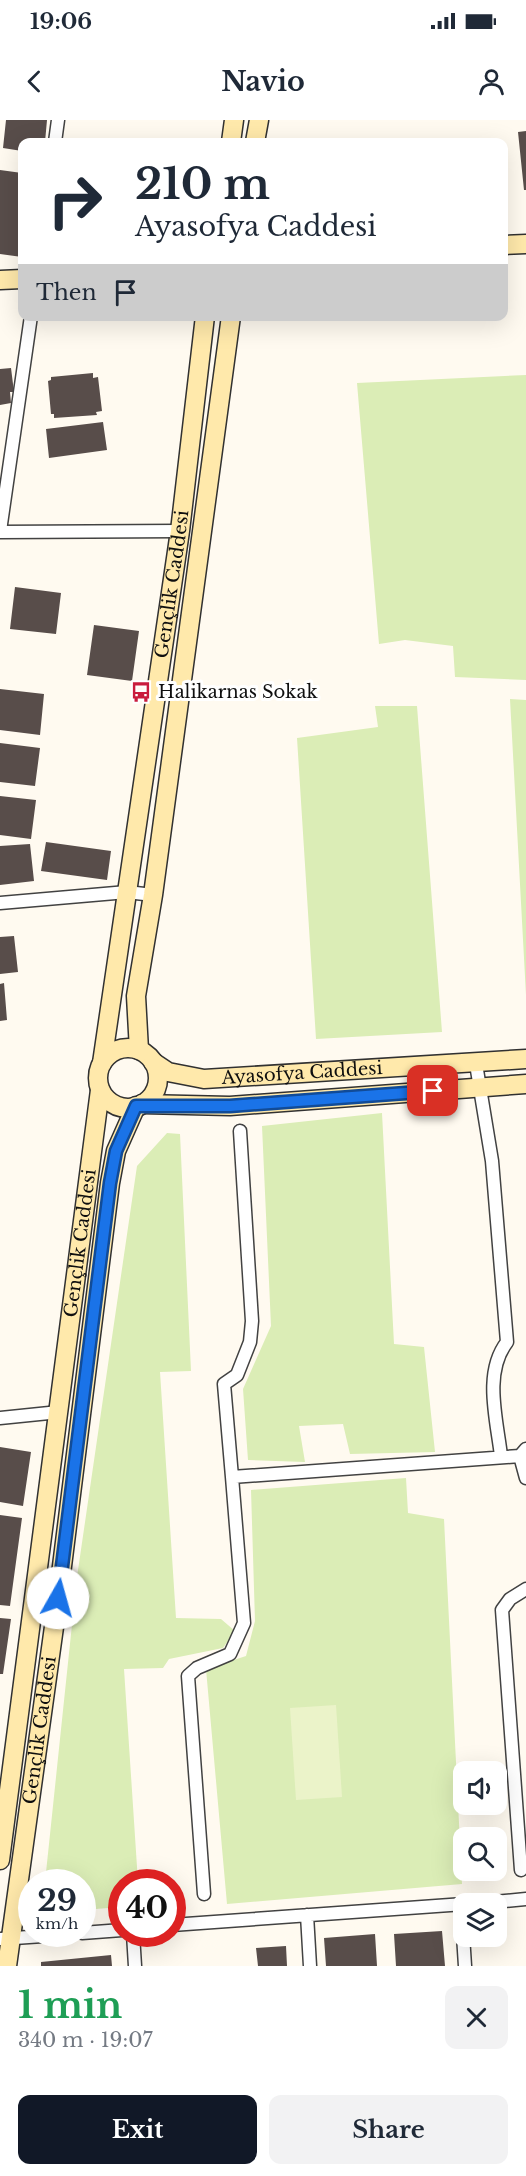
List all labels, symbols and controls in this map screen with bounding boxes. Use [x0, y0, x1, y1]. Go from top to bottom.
text: 19:06 [30, 8, 92, 35]
icon: back [18, 65, 51, 98]
text: Navio [221, 65, 305, 98]
icon: person [475, 65, 508, 98]
text: 210 m [135, 158, 270, 210]
icon: right [36, 162, 114, 240]
text: Ayasofya Caddesi [135, 210, 377, 243]
icon: arrive [109, 276, 142, 309]
text: Then [36, 279, 97, 306]
street label: Gençlik Caddesi [150, 509, 193, 660]
bus stop icon: Halikarnas Sokak [129, 680, 153, 704]
place label: Halikarnas Sokak [158, 681, 318, 703]
street label: Ayasofya Caddesi [220, 1057, 383, 1089]
pin [407, 1065, 458, 1116]
icon: arrive [416, 1074, 449, 1107]
street label: Gençlik Caddesi [60, 1168, 101, 1319]
position arrow [26, 1566, 90, 1630]
street label: Gençlik Caddesi [19, 1655, 61, 1806]
map controls [453, 1761, 507, 1947]
button: sound [453, 1761, 507, 1815]
button: search [453, 1827, 507, 1881]
speed limit sign: 40 [108, 1869, 186, 1947]
text: 29 [37, 1882, 77, 1919]
button: layers [453, 1893, 507, 1947]
text: km/h [36, 1914, 78, 1933]
text: 1 min [18, 1983, 122, 2028]
button: close [445, 1986, 508, 2049]
text: 340 m · 19:07 [18, 2028, 152, 2052]
button: Exit [18, 2095, 257, 2164]
button: Share [269, 2095, 508, 2164]

